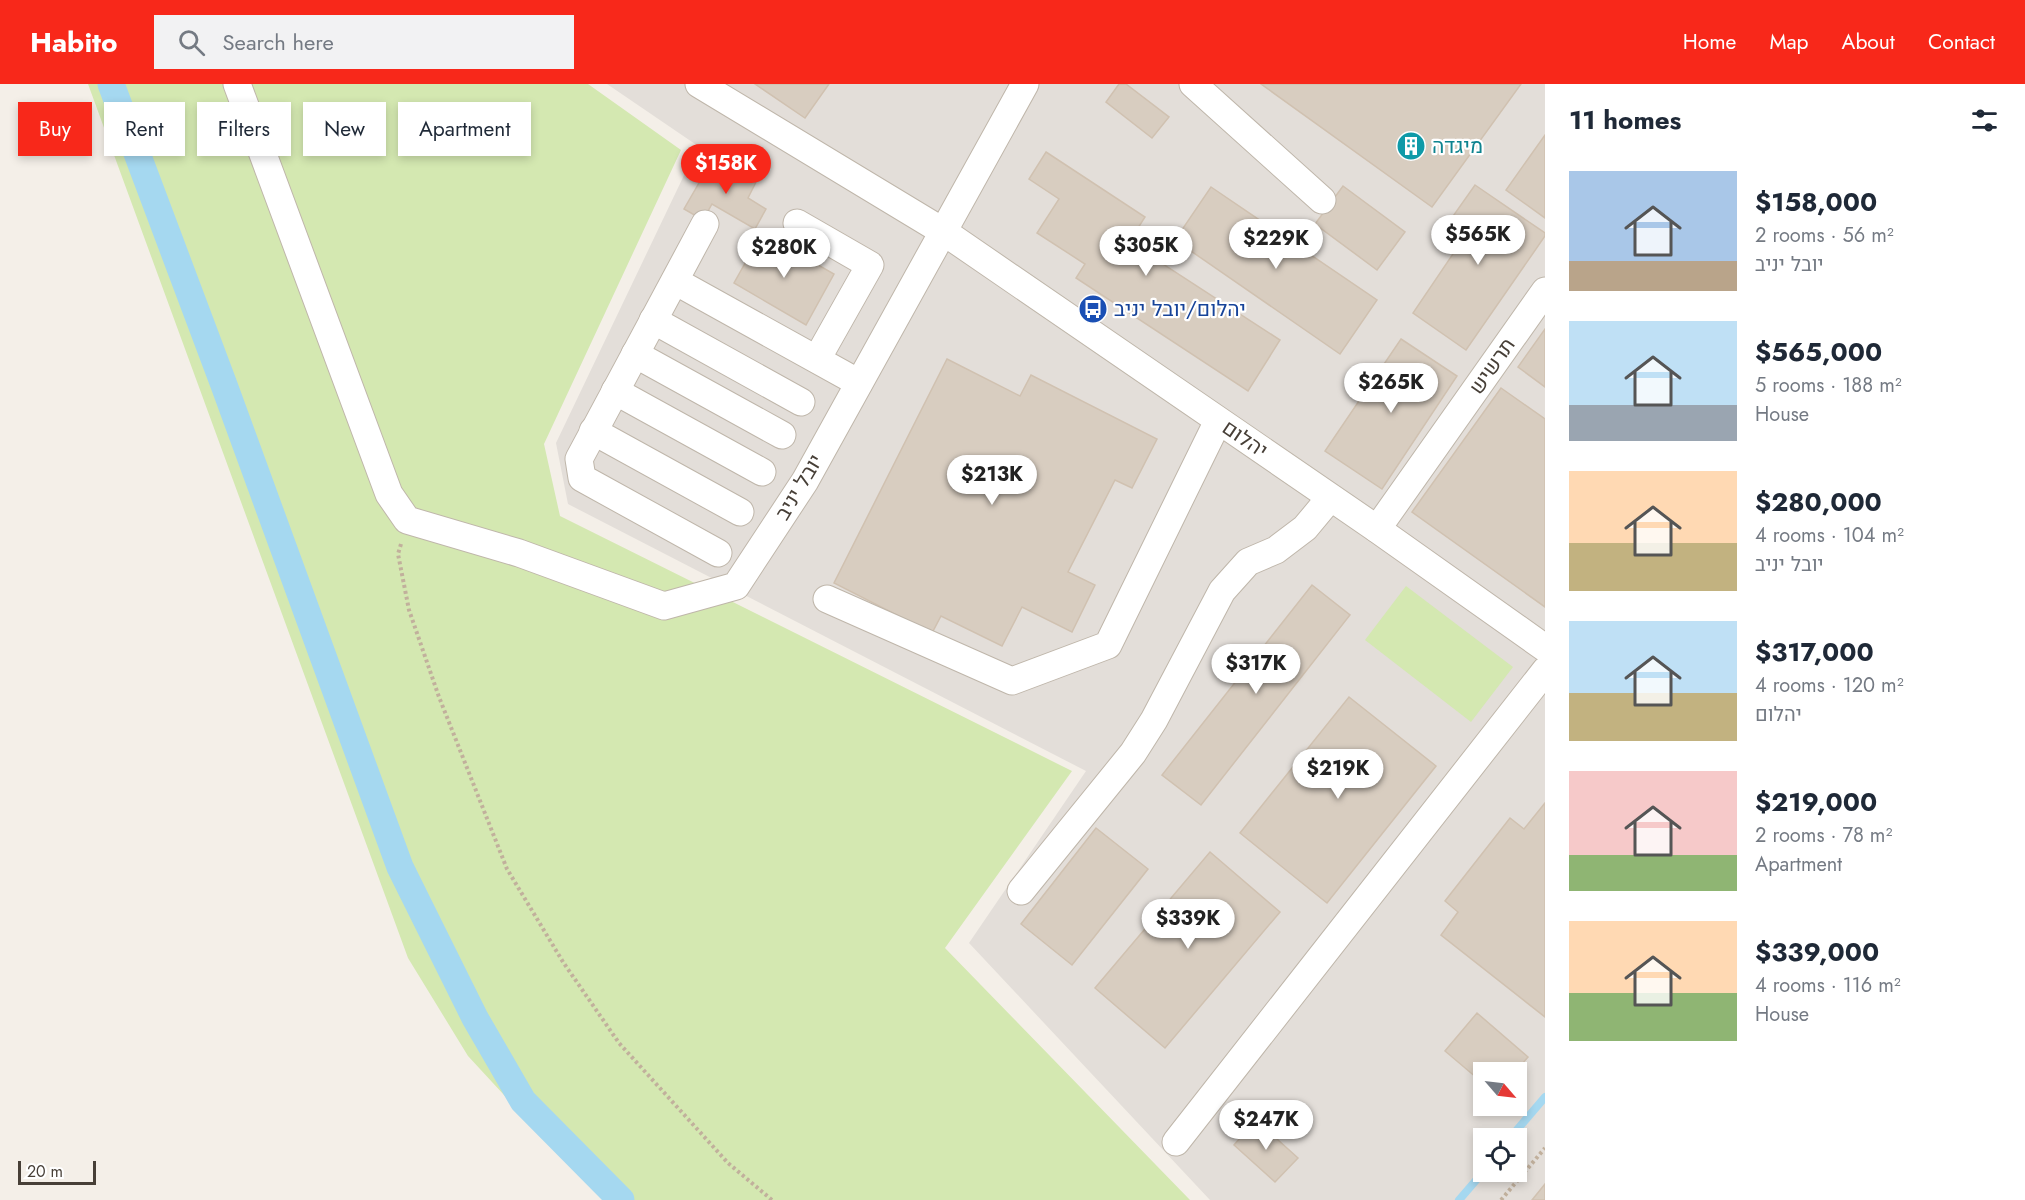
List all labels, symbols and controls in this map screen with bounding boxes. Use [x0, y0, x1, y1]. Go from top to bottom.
search box [154, 15, 574, 69]
text: Habito [30, 22, 118, 63]
icon: search [175, 26, 208, 59]
text: Search here [223, 26, 334, 58]
text: Home [1683, 27, 1736, 57]
text: Map [1769, 27, 1809, 57]
text: About [1842, 27, 1895, 57]
text: Contact [1928, 27, 1995, 57]
text: 11 homes [1569, 101, 1681, 139]
chip: Buy [18, 102, 92, 156]
chip: Rent [104, 102, 185, 156]
chip: Filters [197, 102, 291, 156]
chip: New [303, 102, 386, 156]
chip: Apartment [398, 102, 531, 156]
icon: filters [1968, 104, 2001, 137]
building icon: מיגדה [1395, 130, 1427, 162]
place label: מיגדה [1432, 131, 1483, 161]
pin: $158K [684, 144, 768, 195]
text: $158K [695, 149, 757, 178]
text: $158,000 [1755, 183, 1877, 221]
icon: home [1617, 195, 1689, 267]
pin: $565K [1436, 215, 1520, 266]
pin: $229K [1234, 219, 1318, 270]
text: $565K [1445, 220, 1511, 249]
text: 2 rooms · 56 m² [1755, 221, 1894, 250]
text: $229K [1243, 224, 1309, 253]
pin: $305K [1104, 226, 1188, 277]
pin: $280K [742, 228, 826, 279]
text: $305K [1114, 231, 1178, 260]
text: $280K [751, 233, 817, 262]
text: יובל יניב [1755, 250, 1824, 279]
bus stop icon: יהלום/יובל יניב [1077, 293, 1109, 325]
place label: יהלום/יובל יניב [1114, 294, 1246, 324]
street label: תרשיש [1462, 332, 1522, 400]
text: $565,000 [1755, 333, 1882, 371]
icon: home [1617, 345, 1689, 417]
pin: $265K [1349, 363, 1433, 414]
text: $265K [1358, 368, 1424, 397]
text: 5 rooms · 188 m² [1755, 371, 1902, 400]
text: House [1755, 400, 1809, 429]
street label: יהלום [1216, 413, 1274, 465]
street label: יובל יניב [768, 448, 830, 526]
pin: $213K [950, 455, 1034, 506]
text: $213K [961, 460, 1023, 489]
text: $280,000 [1755, 483, 1882, 521]
icon: home [1617, 495, 1689, 567]
text: 4 rooms · 104 m² [1755, 521, 1904, 550]
text: יובל יניב [1755, 550, 1824, 579]
text: $317,000 [1755, 633, 1874, 671]
pin: $317K [1214, 644, 1298, 695]
icon: home [1617, 645, 1689, 717]
text: $317K [1225, 649, 1287, 678]
text: 4 rooms · 120 m² [1755, 671, 1904, 700]
text: יהלום [1755, 700, 1802, 729]
pin: $219K [1296, 749, 1380, 800]
text: $219K [1306, 754, 1370, 783]
text: $219,000 [1755, 783, 1877, 821]
icon: home [1617, 795, 1689, 867]
text: 2 rooms · 78 m² [1755, 821, 1892, 850]
text: Apartment [1755, 850, 1842, 879]
pin: $339K [1146, 899, 1230, 950]
text: $339K [1156, 904, 1220, 933]
text: $339,000 [1755, 933, 1879, 971]
icon: home [1617, 945, 1689, 1017]
text: 4 rooms · 116 m² [1755, 971, 1901, 1000]
text: House [1755, 1000, 1809, 1029]
north arrow [1473, 1062, 1527, 1116]
map controls [1473, 1062, 1527, 1182]
pin: $247K [1224, 1100, 1308, 1151]
text: $247K [1233, 1105, 1299, 1134]
button: locate [1473, 1128, 1527, 1182]
scale bar [18, 1158, 96, 1186]
text: 20 m [27, 1160, 63, 1183]

